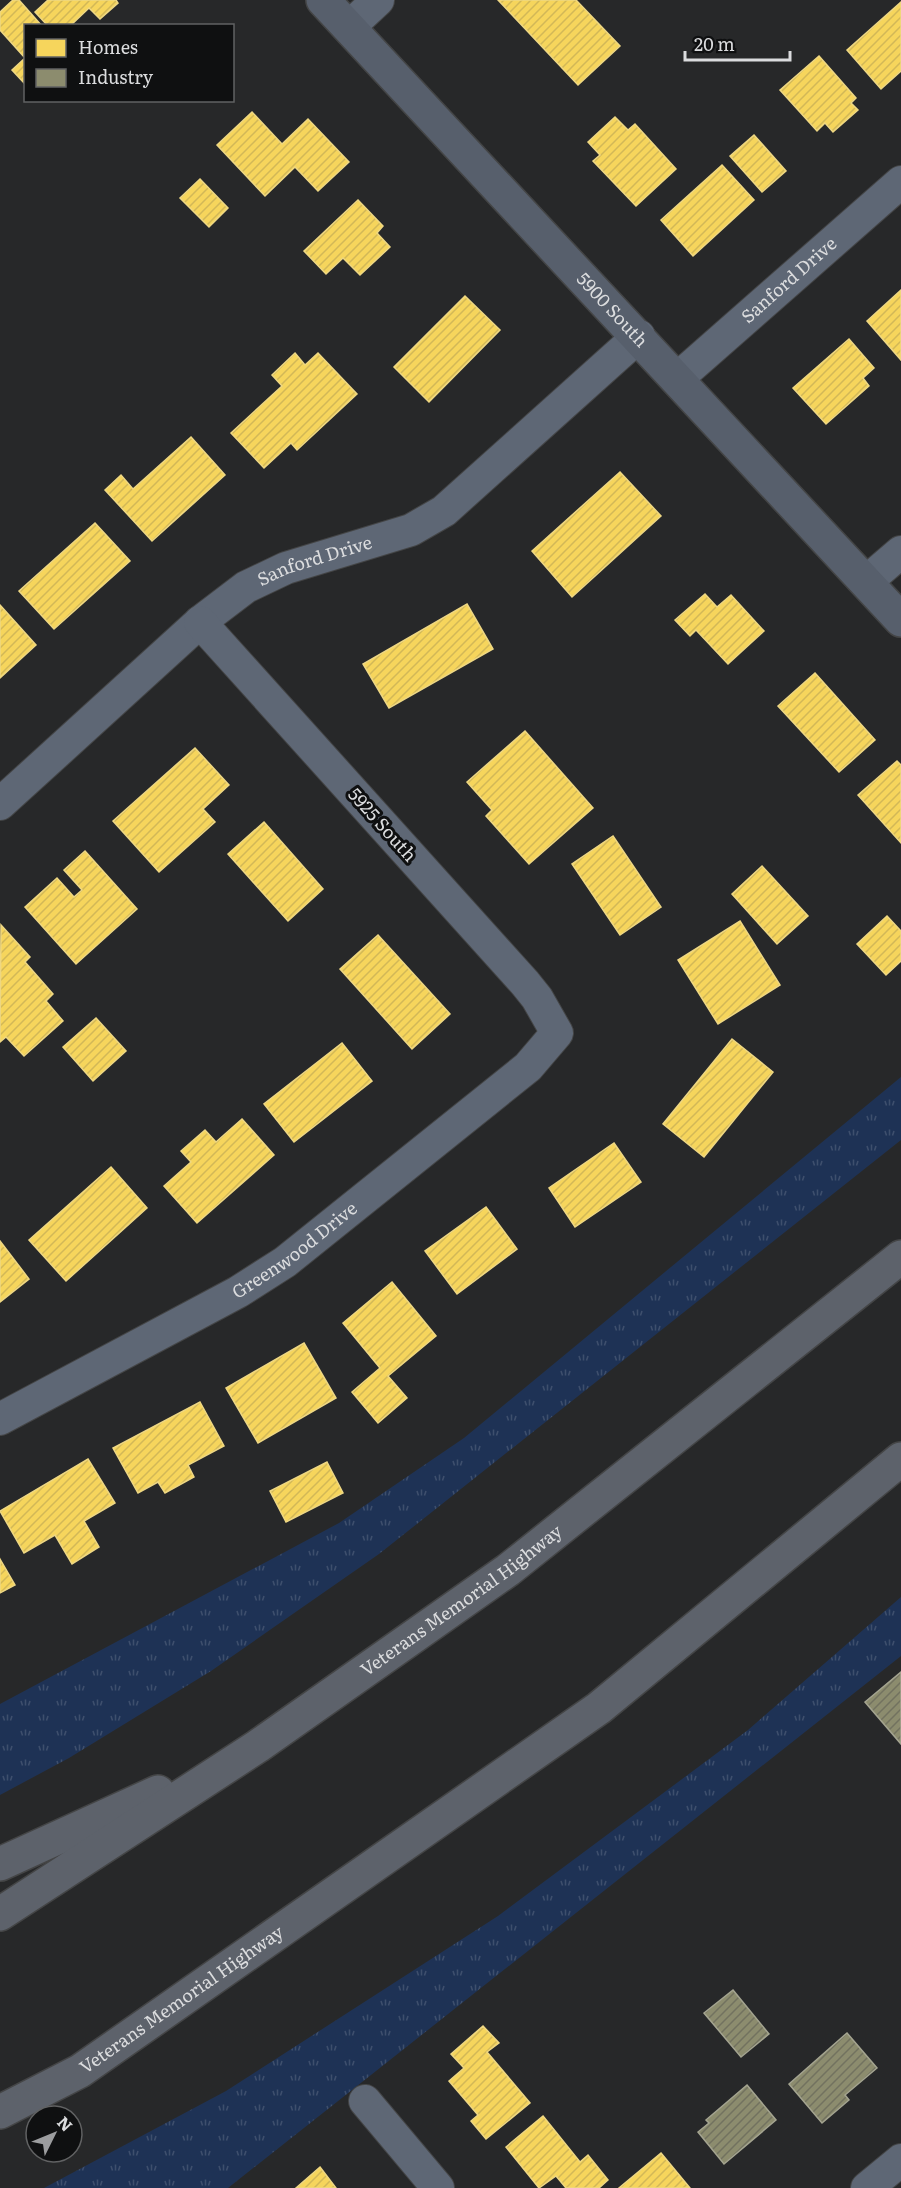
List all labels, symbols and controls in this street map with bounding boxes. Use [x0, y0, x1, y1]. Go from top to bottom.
legend [24, 24, 234, 102]
scale bar [685, 24, 790, 62]
text: 20 m [694, 30, 735, 57]
text: Homes [78, 33, 138, 60]
text: Industry [78, 63, 154, 90]
street label: Sanford Drive [734, 230, 842, 329]
street label: 5900 South [571, 265, 655, 353]
street label: Sanford Drive [252, 528, 375, 592]
street label: 5925 South [342, 781, 424, 867]
street label: Greenwood Drive [226, 1194, 362, 1305]
street label: Veterans Memorial Highway [354, 1517, 568, 1682]
street label: Veterans Memorial Highway [73, 1917, 289, 2080]
north arrow [24, 2104, 84, 2164]
text: N [52, 2110, 79, 2136]

